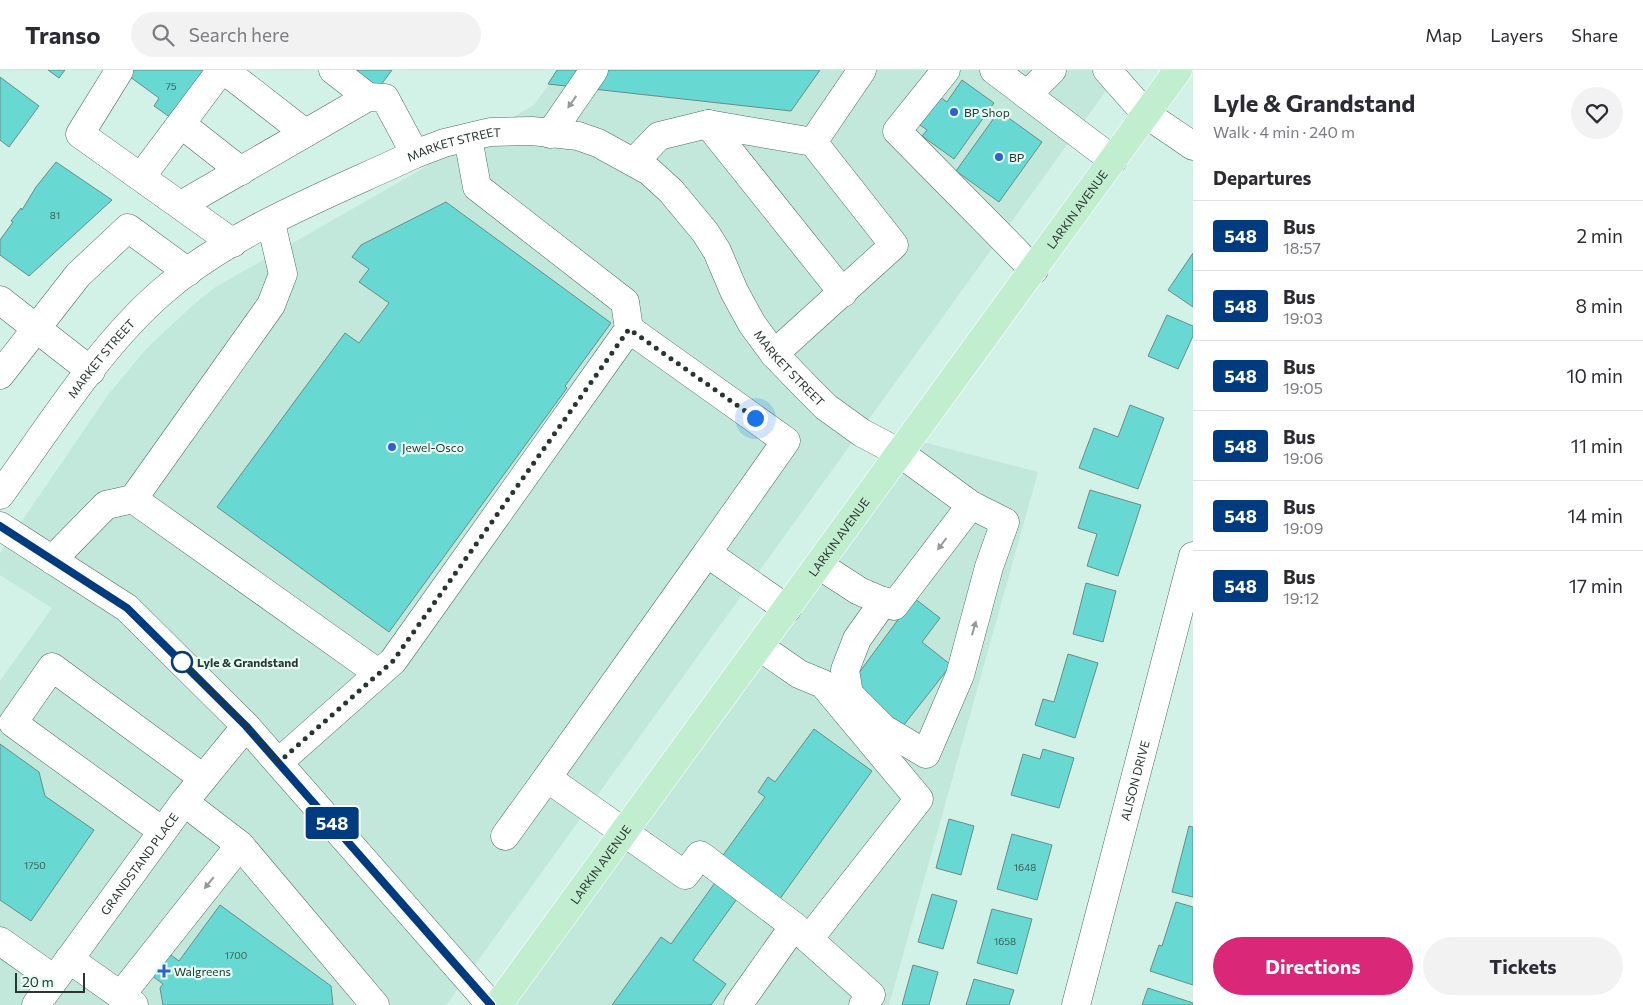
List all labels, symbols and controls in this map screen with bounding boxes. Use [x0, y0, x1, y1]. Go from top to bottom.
search box [131, 12, 481, 57]
text: Transo [25, 20, 101, 49]
icon: search [149, 21, 177, 49]
text: Search here [189, 23, 289, 46]
text: Map [1425, 24, 1462, 46]
text: Layers [1490, 24, 1543, 46]
text: Share [1571, 24, 1618, 46]
house number: 75 [166, 80, 177, 92]
button: heart [1571, 87, 1623, 139]
text: Lyle & Grandstand [1213, 88, 1415, 117]
one-way arrow [567, 95, 577, 109]
place label: BP Shop [964, 105, 1010, 119]
marker: BP Shop [948, 106, 960, 118]
text: Walk · 4 min · 240 m [1213, 122, 1355, 141]
street label: MARKET STREET [404, 124, 501, 164]
place label: BP [1009, 150, 1025, 164]
marker: BP [993, 151, 1005, 163]
text: Departures [1213, 166, 1311, 189]
street label: LARKIN AVENUE [1044, 167, 1110, 251]
house number: 81 [50, 209, 60, 221]
text: Bus [1283, 215, 1315, 238]
text: 2 min [1576, 224, 1623, 247]
text: 548 [1224, 225, 1257, 247]
text: 18:57 [1283, 238, 1321, 257]
text: Bus [1283, 285, 1315, 308]
text: 8 min [1575, 294, 1623, 317]
text: 548 [1224, 295, 1257, 317]
text: 19:03 [1283, 308, 1323, 327]
street label: MARKET STREET [65, 316, 137, 400]
street label: MARKET STREET [752, 327, 828, 409]
text: Bus [1283, 355, 1315, 378]
text: 10 min [1566, 364, 1623, 387]
text: 548 [1224, 365, 1257, 387]
text: 19:05 [1283, 378, 1323, 397]
your location [743, 406, 768, 431]
text: Bus [1283, 425, 1315, 448]
text: 11 min [1571, 434, 1623, 457]
text: 548 [1224, 435, 1257, 457]
place label: Jewel-Osco [402, 440, 464, 455]
marker: Jewel-Osco [386, 441, 398, 453]
text: 19:06 [1283, 448, 1323, 467]
street label: LARKIN AVENUE [805, 495, 872, 579]
text: Bus [1283, 495, 1315, 518]
text: 14 min [1567, 504, 1623, 527]
text: 548 [1224, 505, 1257, 527]
text: 19:09 [1283, 518, 1323, 537]
one-way arrow [936, 537, 947, 550]
text: Bus [1283, 565, 1315, 588]
text: 17 min [1569, 574, 1623, 597]
text: 548 [1224, 575, 1257, 597]
text: 19:12 [1283, 588, 1319, 607]
one-way arrow [970, 620, 978, 635]
marker: Lyle & Grandstand [171, 651, 193, 673]
place label: Lyle & Grandstand [197, 655, 298, 669]
street label: ALISON DRIVE [1117, 739, 1152, 822]
line badge: 548 [303, 807, 361, 839]
street label: GRANDSTAND PLACE [97, 810, 181, 917]
text: 548 [316, 812, 348, 834]
street label: LARKIN AVENUE [567, 822, 634, 906]
house number: 1750 [24, 859, 46, 871]
house number: 1648 [1014, 861, 1036, 873]
one-way arrow [203, 876, 214, 889]
house number: 1658 [994, 935, 1016, 947]
button: Directions [1213, 937, 1413, 995]
button: Tickets [1423, 937, 1623, 995]
house number: 1700 [225, 949, 247, 961]
place label: Walgreens [174, 964, 231, 978]
marker: Walgreens [158, 965, 170, 977]
scale bar [15, 970, 85, 993]
text: 20 m [22, 973, 54, 990]

